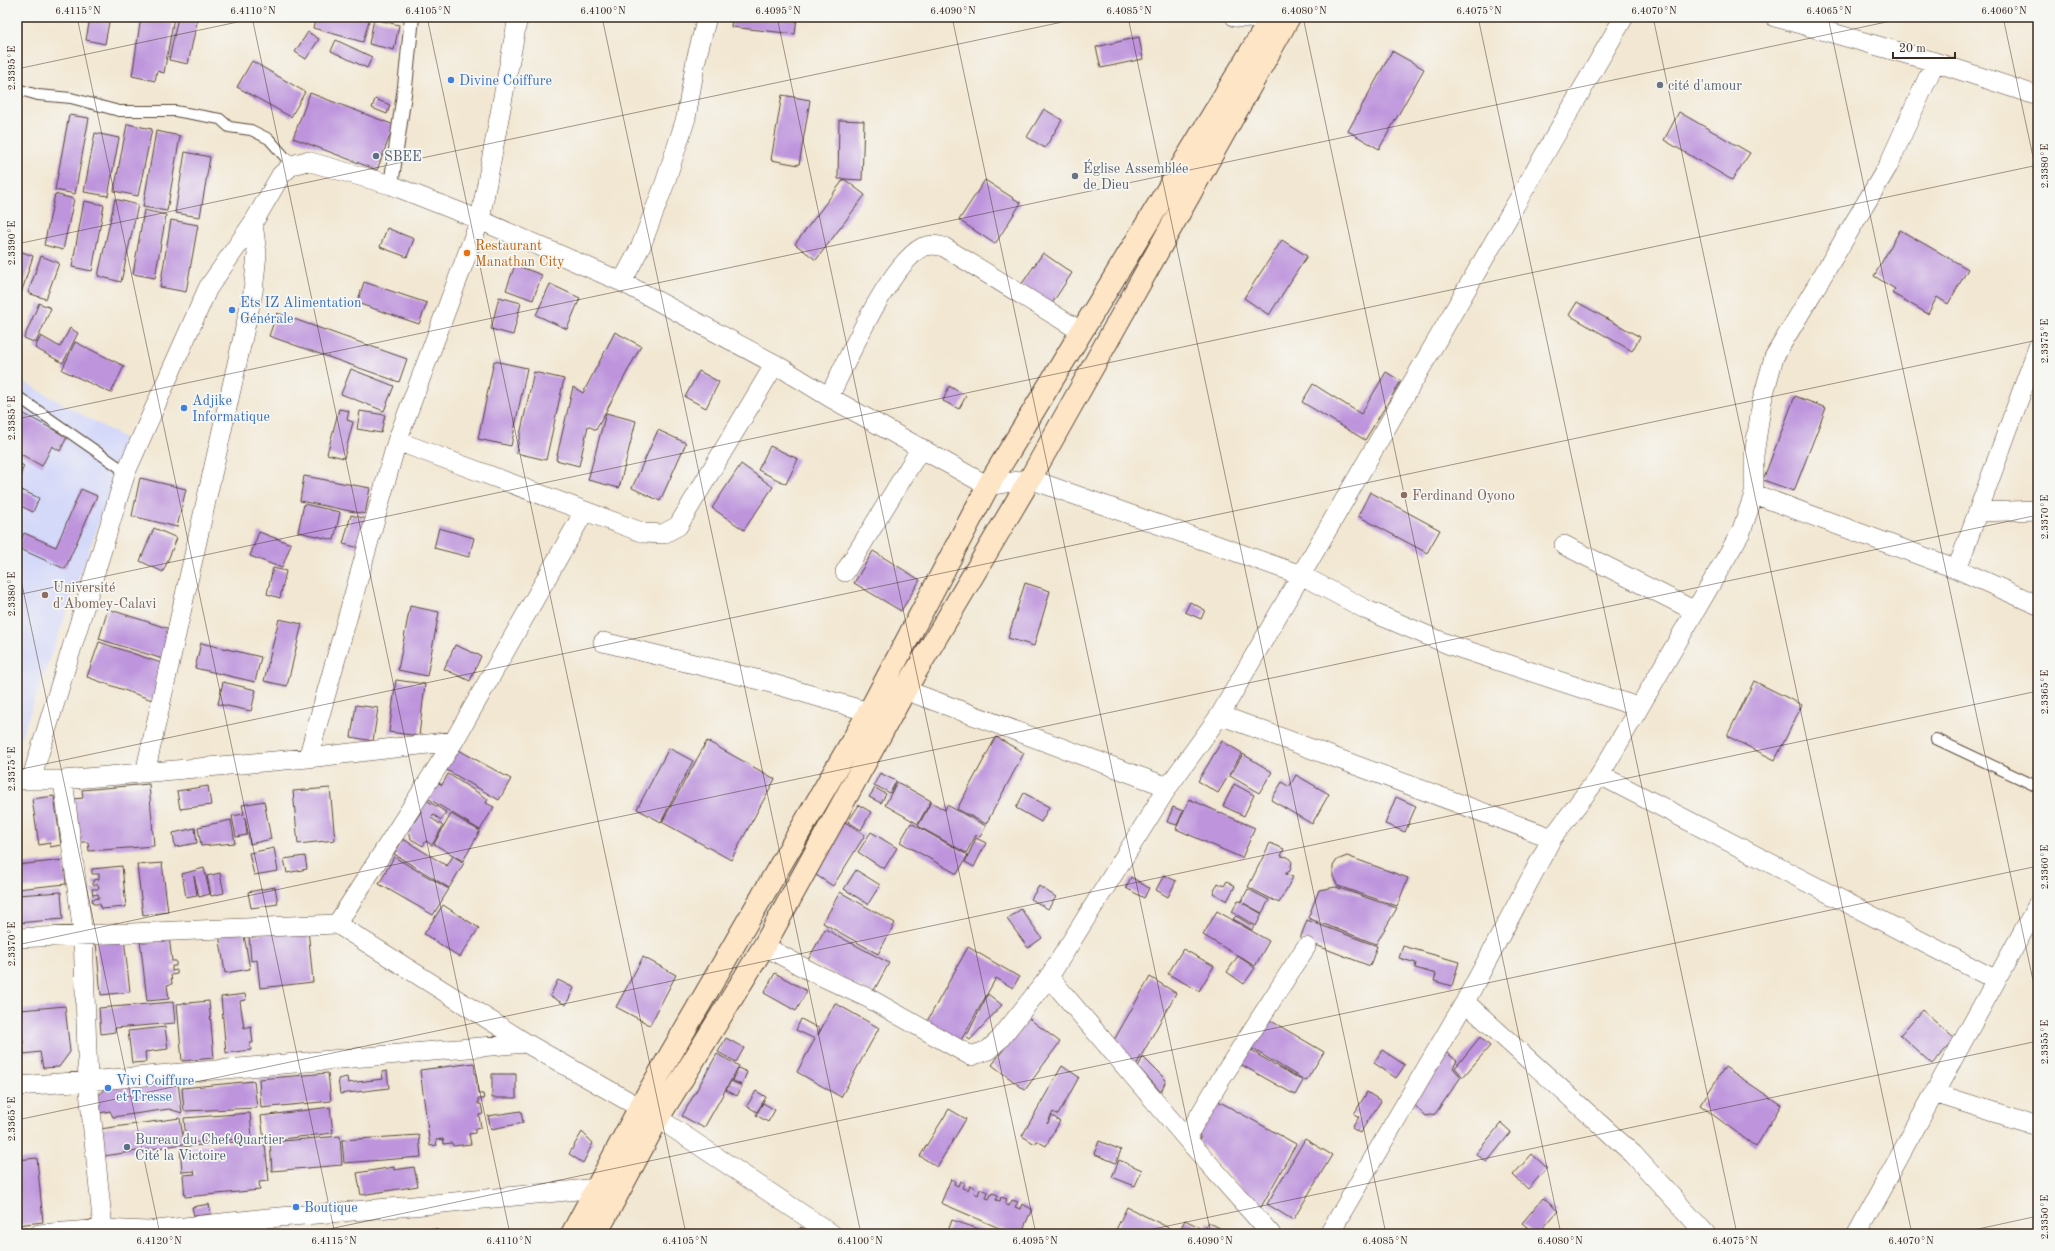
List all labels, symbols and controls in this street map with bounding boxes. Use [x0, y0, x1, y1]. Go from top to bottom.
text: 6.4115°N [55, 6, 101, 16]
text: 6.4110°N [230, 6, 276, 16]
text: 6.4105°N [405, 6, 451, 16]
text: 6.4100°N [580, 6, 626, 16]
text: 6.4095°N [755, 6, 801, 16]
text: 6.4090°N [930, 6, 976, 16]
text: 6.4085°N [1106, 6, 1152, 16]
text: 6.4080°N [1281, 6, 1327, 16]
text: 6.4075°N [1456, 6, 1502, 16]
text: 6.4070°N [1631, 6, 1677, 16]
text: 6.4065°N [1806, 6, 1852, 16]
text: 6.4060°N [1981, 6, 2027, 16]
scale bar [1893, 34, 1955, 60]
text: 20 m [1899, 43, 1926, 55]
text: 2.3395°E [7, 46, 17, 90]
place label: Divine Coiffure [459, 74, 552, 88]
marker: Divine Coiffure [446, 75, 456, 85]
place label: cité d'amour [1668, 79, 1742, 93]
marker: cité d'amour [1655, 80, 1665, 90]
text: 2.3380°E [2040, 144, 2050, 188]
place label: SBEE [384, 150, 422, 164]
marker: SBEE [371, 151, 381, 161]
place label: Église Assemblée de Dieu [1083, 159, 1188, 192]
marker: Église Assemblée de Dieu [1070, 171, 1080, 181]
text: 2.3390°E [7, 221, 17, 265]
place label: Restaurant Manathan City [475, 239, 565, 269]
marker: Restaurant Manathan City [462, 248, 472, 258]
place label: Ets IZ Alimentation Générale [240, 296, 362, 326]
marker: Ets IZ Alimentation Générale [227, 305, 237, 315]
text: 2.3375°E [2040, 319, 2050, 363]
place label: Adjike Informatique [192, 394, 270, 424]
text: 2.3385°E [7, 396, 17, 440]
marker: Adjike Informatique [179, 403, 189, 413]
place label: Ferdinand Oyono [1412, 489, 1515, 503]
marker: Ferdinand Oyono [1399, 490, 1409, 500]
text: 2.3370°E [2040, 495, 2050, 539]
text: 2.3380°E [7, 572, 17, 616]
place label: Université d'Abomey-Calavi [53, 581, 157, 611]
marker: Université d'Abomey-Calavi [40, 590, 50, 600]
text: 2.3365°E [2040, 670, 2050, 714]
text: 2.3375°E [7, 747, 17, 791]
text: 2.3360°E [2040, 845, 2050, 889]
text: 2.3370°E [7, 922, 17, 966]
text: 2.3355°E [2040, 1020, 2050, 1064]
place label: Vivi Coiffure et Tresse [116, 1074, 194, 1104]
marker: Vivi Coiffure et Tresse [103, 1083, 113, 1093]
text: 2.3365°E [7, 1097, 17, 1141]
place label: Bureau du Chef Quartier Cité la Victoire [135, 1133, 284, 1163]
marker: Bureau du Chef Quartier Cité la Victoire [122, 1142, 132, 1152]
text: 2.3350°E [2040, 1195, 2050, 1239]
place label: Boutique [304, 1201, 358, 1215]
marker: Boutique [291, 1202, 301, 1212]
text: 6.4120°N [136, 1236, 182, 1246]
text: 6.4115°N [311, 1236, 357, 1246]
text: 6.4110°N [486, 1236, 532, 1246]
text: 6.4105°N [662, 1236, 708, 1246]
text: 6.4100°N [837, 1236, 883, 1246]
text: 6.4095°N [1012, 1236, 1058, 1246]
text: 6.4090°N [1187, 1236, 1233, 1246]
text: 6.4085°N [1362, 1236, 1408, 1246]
text: 6.4080°N [1537, 1236, 1583, 1246]
text: 6.4075°N [1712, 1236, 1758, 1246]
text: 6.4070°N [1888, 1236, 1934, 1246]

